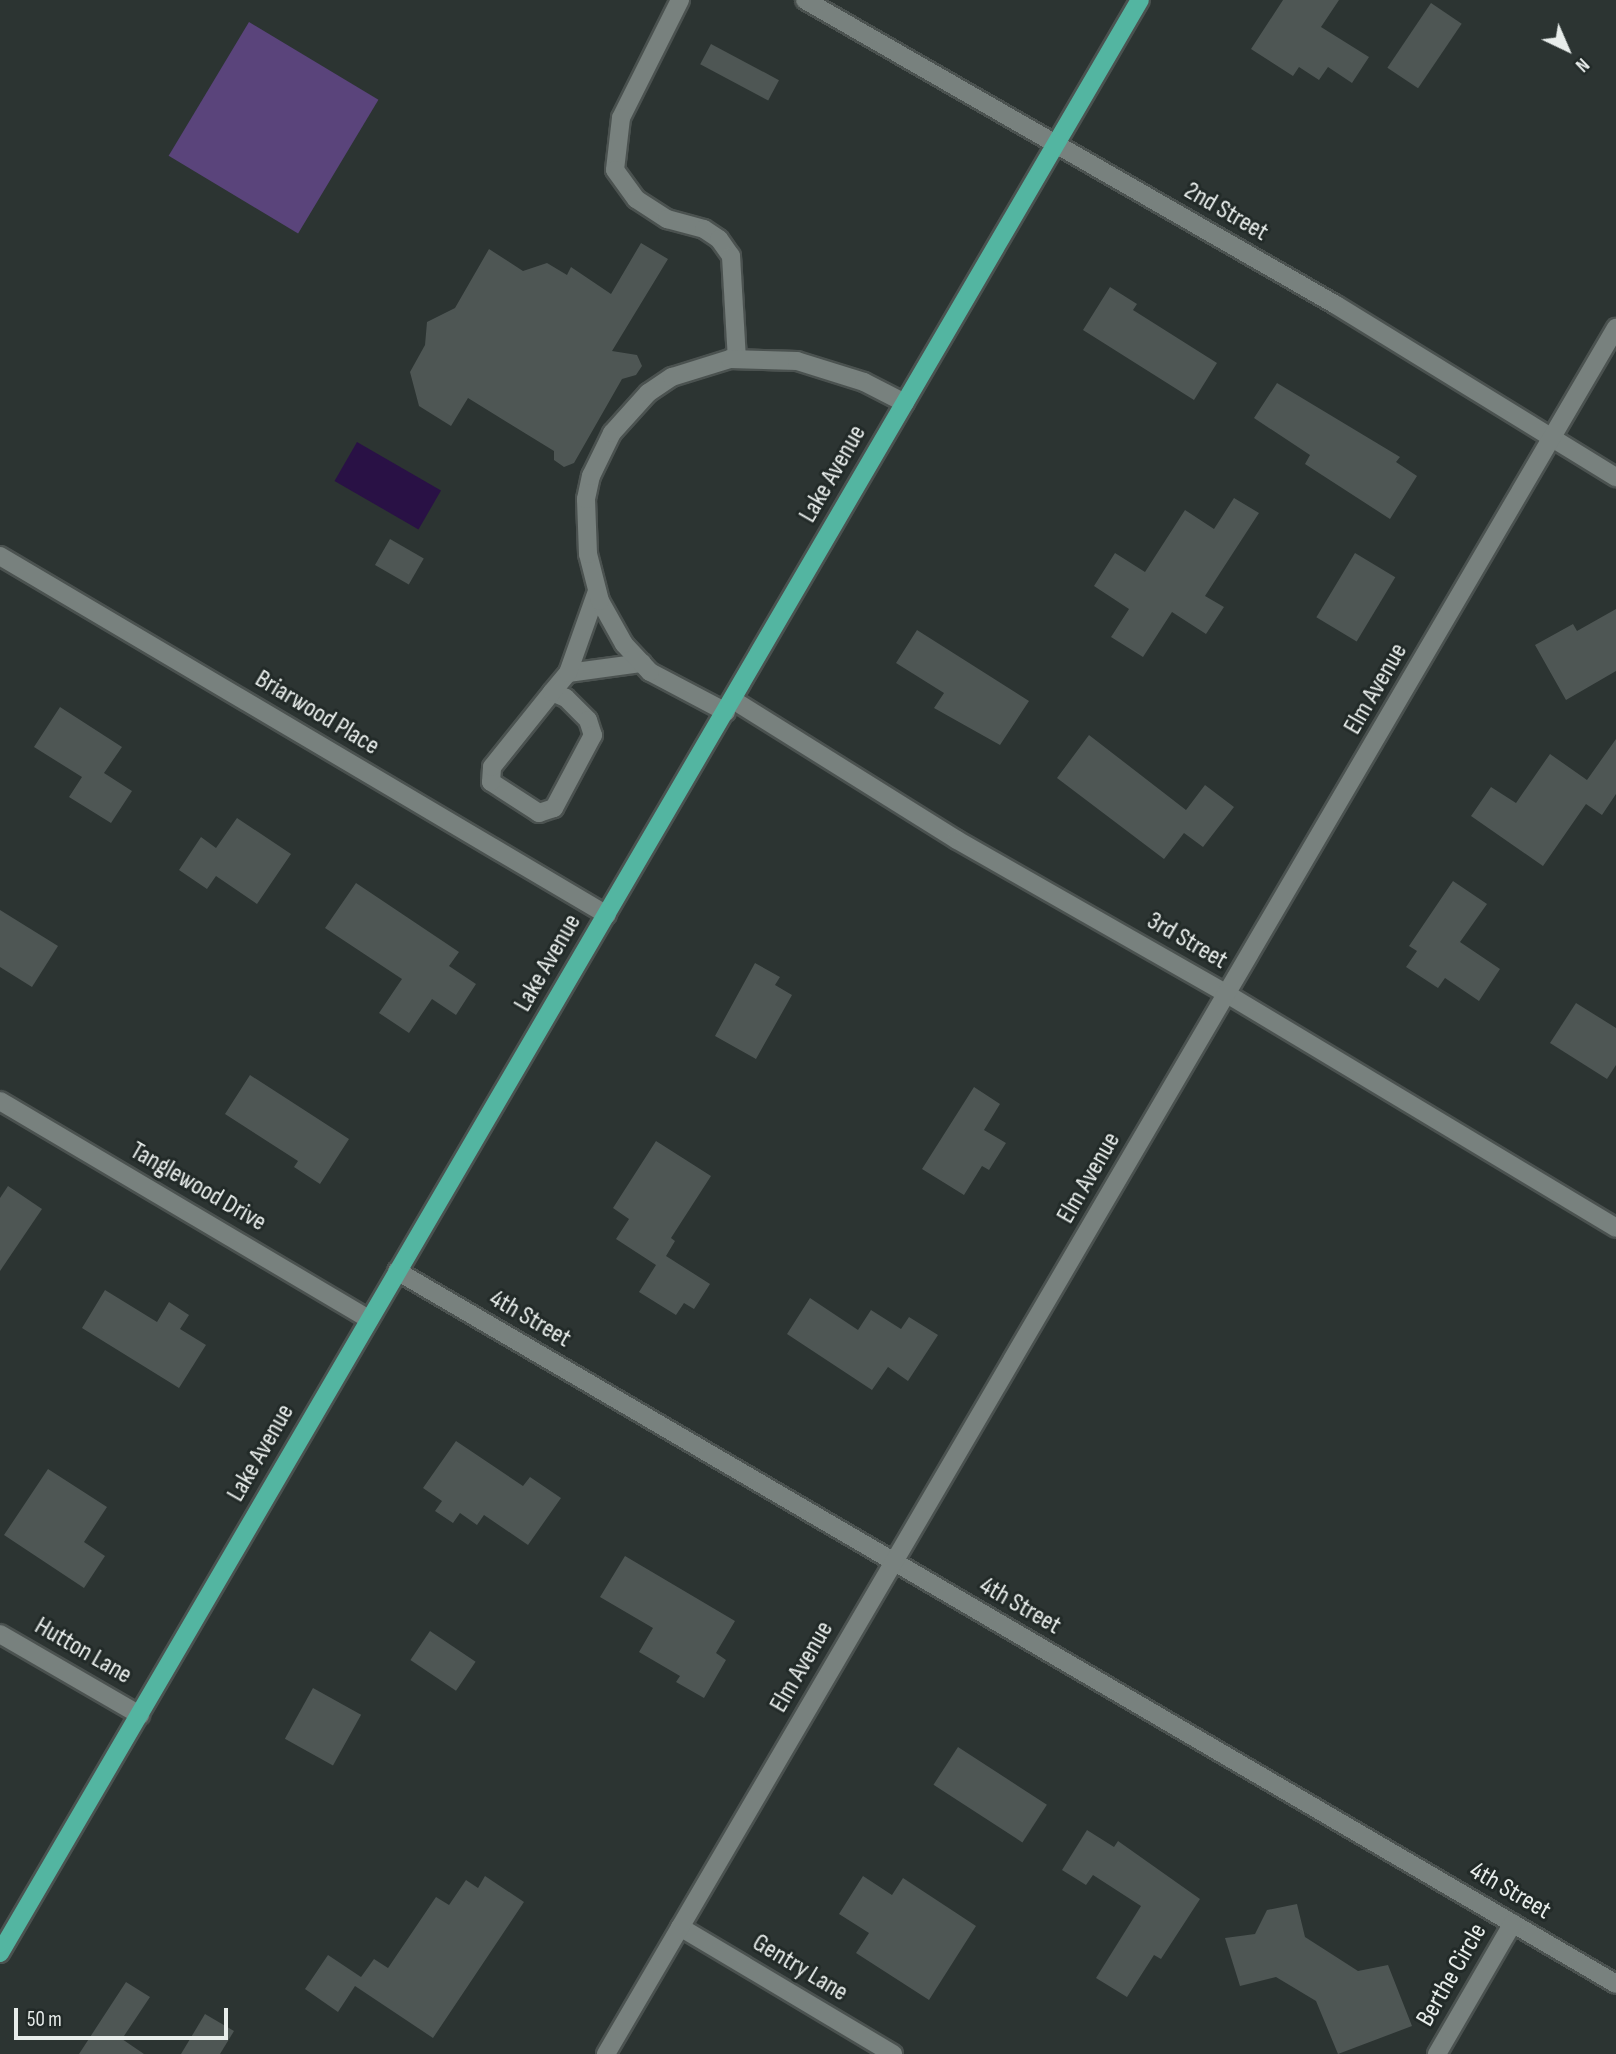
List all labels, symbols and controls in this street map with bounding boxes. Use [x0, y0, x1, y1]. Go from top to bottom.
north arrow [1532, 14, 1602, 84]
text: N [1570, 53, 1594, 76]
street label: 2nd Street [1179, 176, 1273, 248]
street label: Lake Avenue [793, 420, 873, 528]
street label: Elm Avenue [1338, 638, 1414, 740]
street label: Briarwood Place [249, 664, 385, 762]
street label: 3rd Street [1141, 906, 1233, 976]
street label: Lake Avenue [508, 909, 588, 1017]
street label: Elm Avenue [1051, 1127, 1127, 1229]
street label: Tanglewood Drive [124, 1135, 272, 1239]
street label: 4th Street [484, 1283, 576, 1355]
street label: Lake Avenue [221, 1399, 301, 1507]
street label: 4th Street [974, 1570, 1066, 1642]
street label: Hutton Lane [29, 1611, 137, 1691]
street label: Elm Avenue [764, 1616, 840, 1718]
street label: 4th Street [1464, 1855, 1556, 1927]
street label: Berthe Circle [1410, 1918, 1494, 2032]
street label: Gentry Lane [747, 1927, 853, 2009]
scale bar [18, 1994, 231, 2038]
text: 50 m [27, 2007, 62, 2032]

